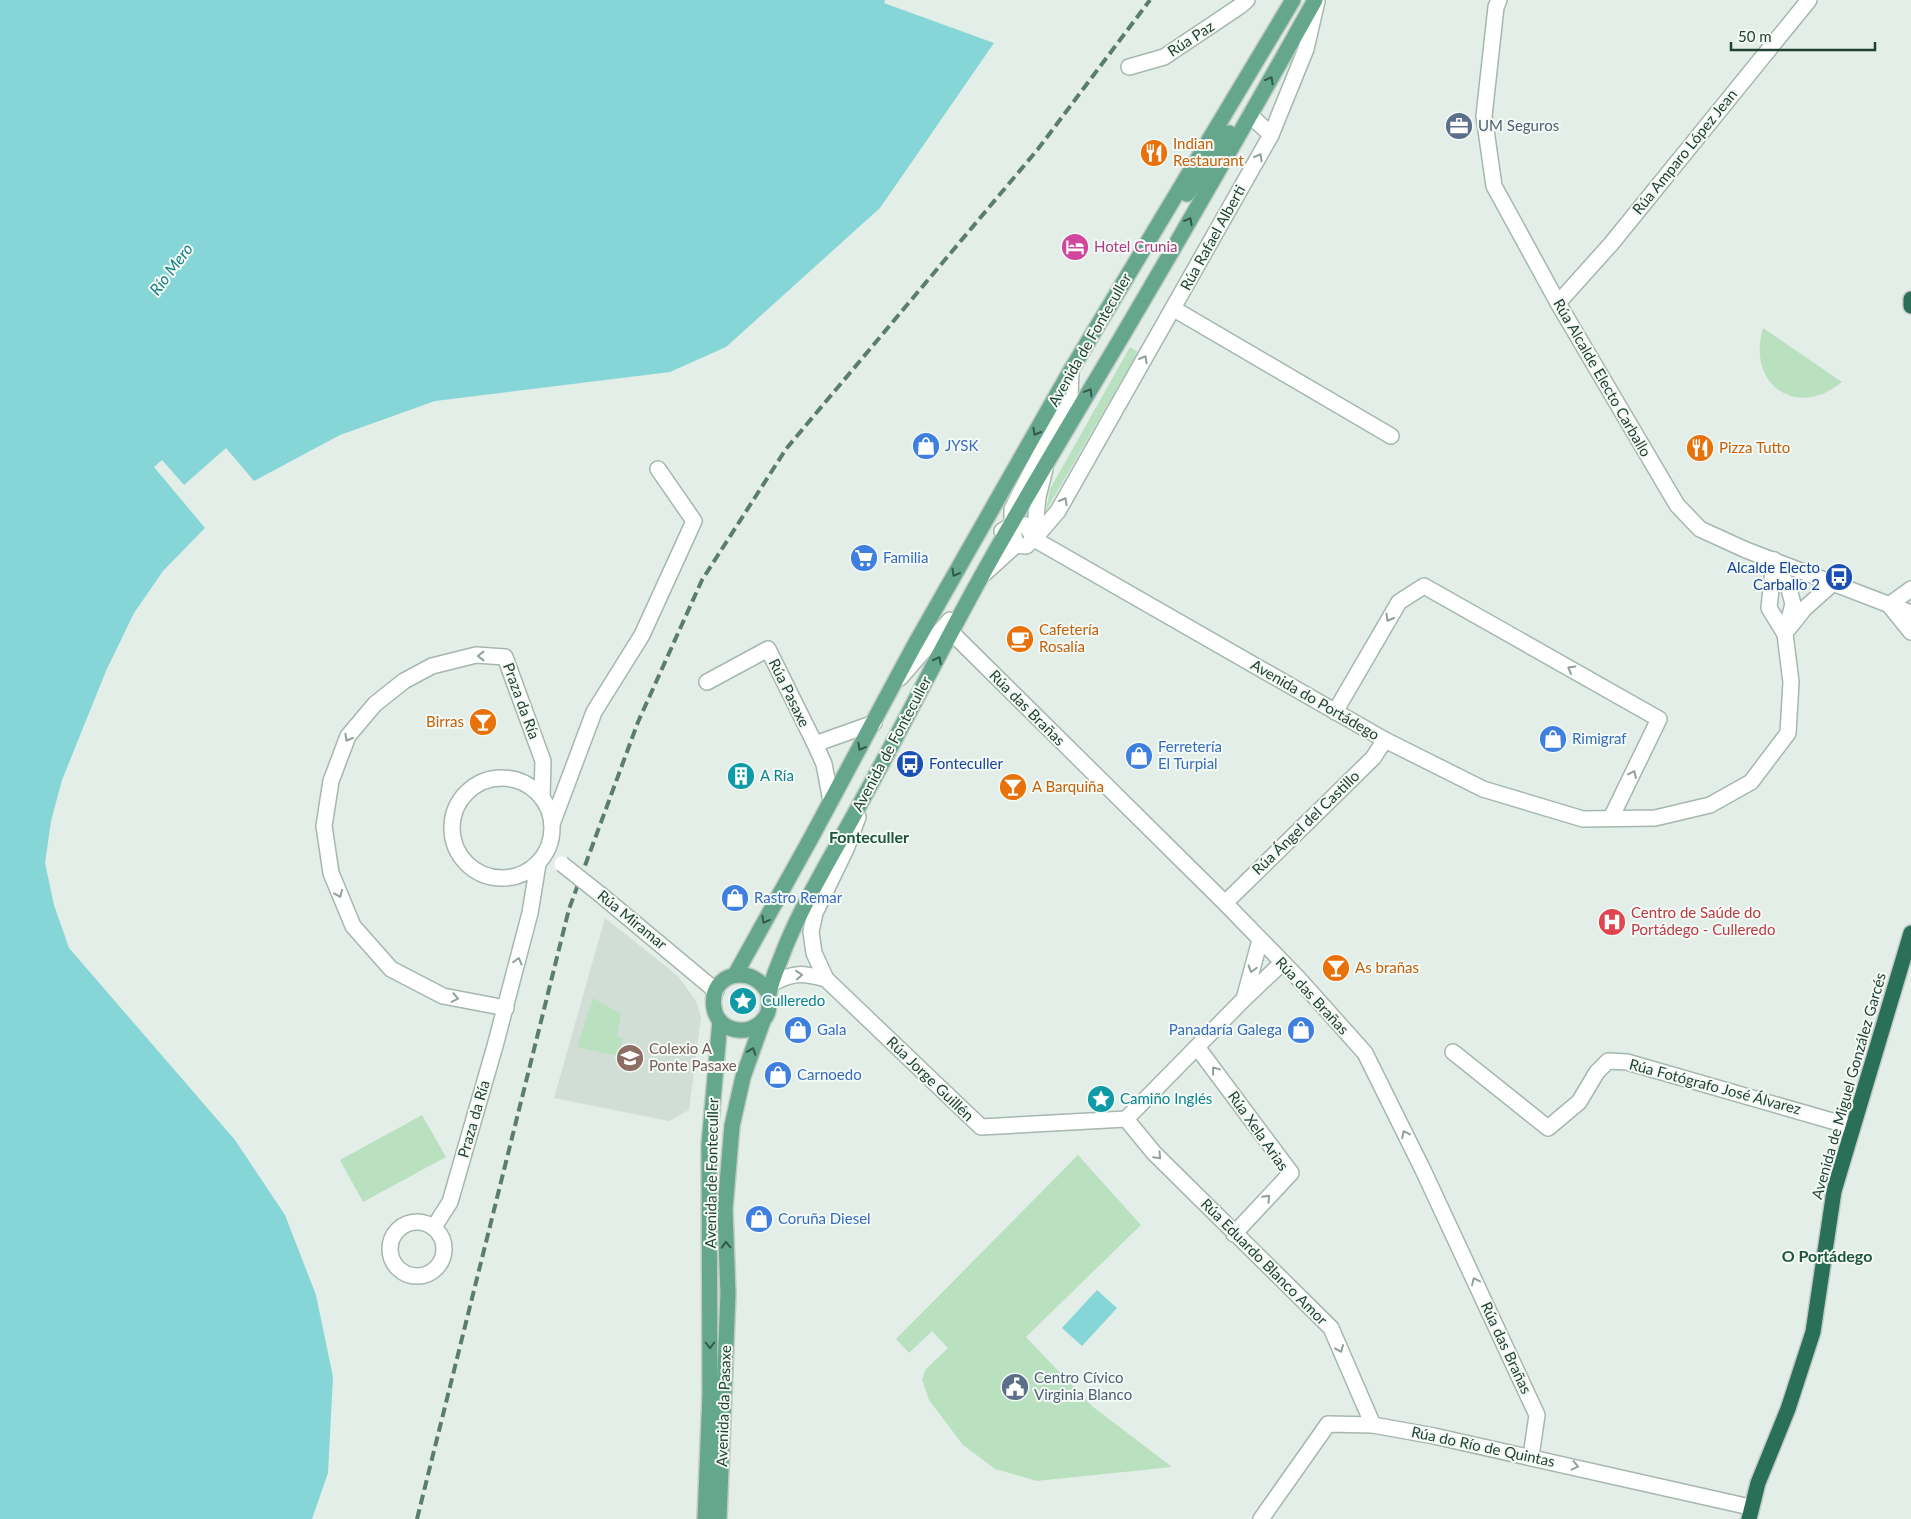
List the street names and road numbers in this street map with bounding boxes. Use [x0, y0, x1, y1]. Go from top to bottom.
street label: Rúa Paz [1164, 16, 1217, 60]
street label: Rúa Amparo López Jean [1628, 85, 1740, 218]
street label: Rúa Rafael Alberti [1176, 182, 1248, 293]
street label: Avenida de Fonteculler [1044, 269, 1135, 409]
street label: Rúa Alcalde Electo Carballo [1550, 295, 1656, 460]
street label: Rúa Pasaxe [766, 655, 814, 730]
street label: Avenida do Portádego [1248, 655, 1383, 743]
street label: Praza da Ría [500, 660, 544, 741]
street label: Rúa das Brañas [986, 666, 1069, 749]
street label: Avenida de Fonteculler [848, 672, 935, 814]
street label: Rúa Ángel del Castillo [1248, 766, 1363, 878]
street label: Rúa Miramar [594, 886, 671, 953]
street label: Rúa das Brañas [1272, 953, 1353, 1038]
street label: Avenida de Miguel González Garcés [1807, 970, 1889, 1201]
street label: Rúa Jorge Guillén [884, 1032, 978, 1124]
street label: Rúa Fotógrafo José Álvarez [1627, 1054, 1803, 1118]
street label: Praza da Ría [453, 1078, 493, 1160]
street label: Rúa Xela Arias [1225, 1087, 1293, 1174]
street label: Avenida de Fonteculler [701, 1097, 721, 1248]
street label: Rúa Eduardo Blanco Amor [1198, 1194, 1332, 1329]
street label: Rúa das Brañas [1478, 1299, 1536, 1397]
street label: Avenida da Pasaxe [712, 1345, 734, 1467]
street label: Rúa do Río de Quintas [1410, 1422, 1557, 1470]

